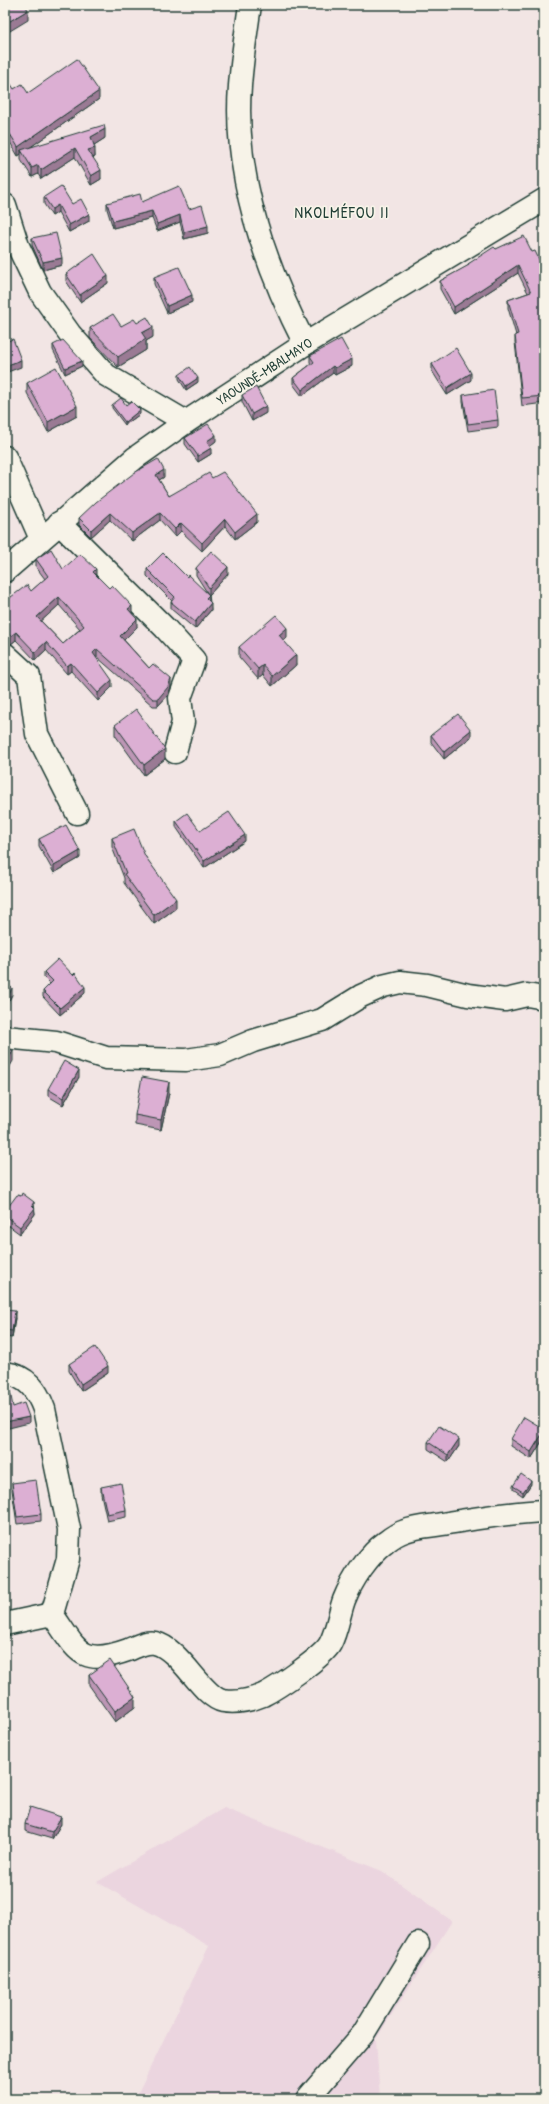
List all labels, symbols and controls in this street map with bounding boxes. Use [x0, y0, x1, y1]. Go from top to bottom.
district label: NKOLMÉFOU II [294, 201, 390, 223]
street label: YAOUNDÉ-MBALMAYO [212, 333, 316, 409]

